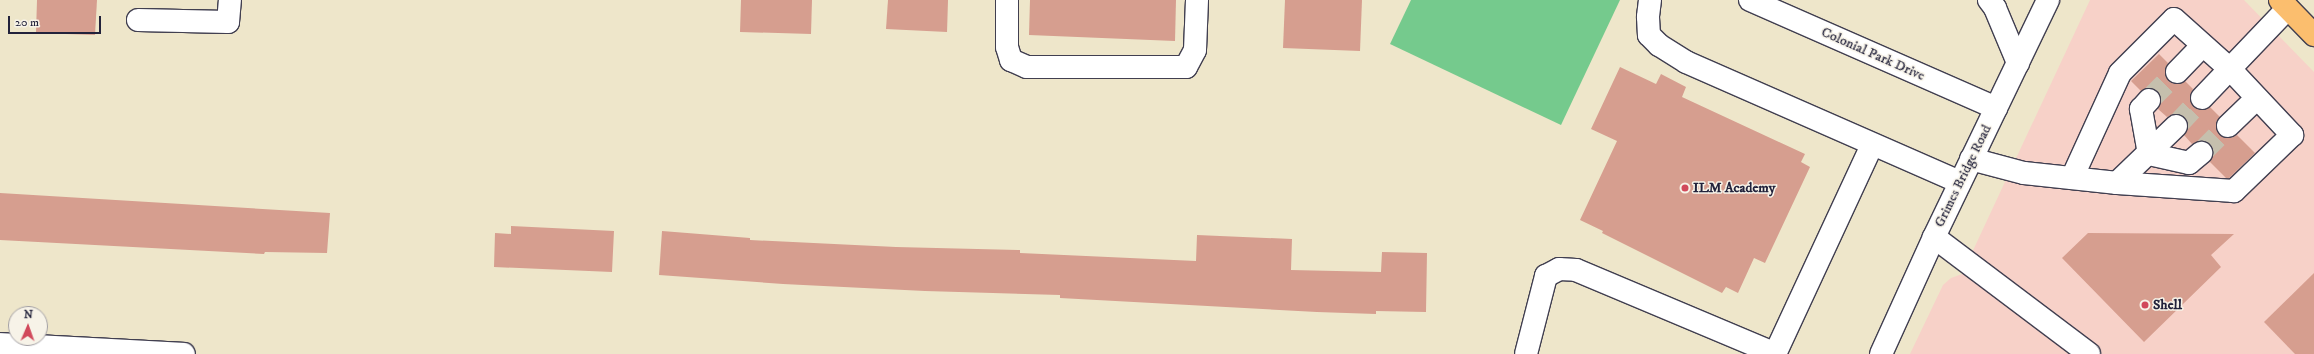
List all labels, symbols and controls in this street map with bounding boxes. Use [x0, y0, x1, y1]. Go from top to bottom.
scale bar [10, 8, 103, 34]
text: 20 m [15, 15, 39, 30]
street label: Colonial Park Drive [1819, 24, 1927, 84]
street label: Grimes Bridge Road [1931, 122, 1995, 230]
place label: ILM Academy [1693, 180, 1775, 196]
marker: ILM Academy [1680, 183, 1690, 193]
place label: Shell [2153, 297, 2182, 313]
marker: Shell [2140, 300, 2150, 310]
north arrow [8, 306, 48, 346]
text: N [24, 308, 33, 322]

